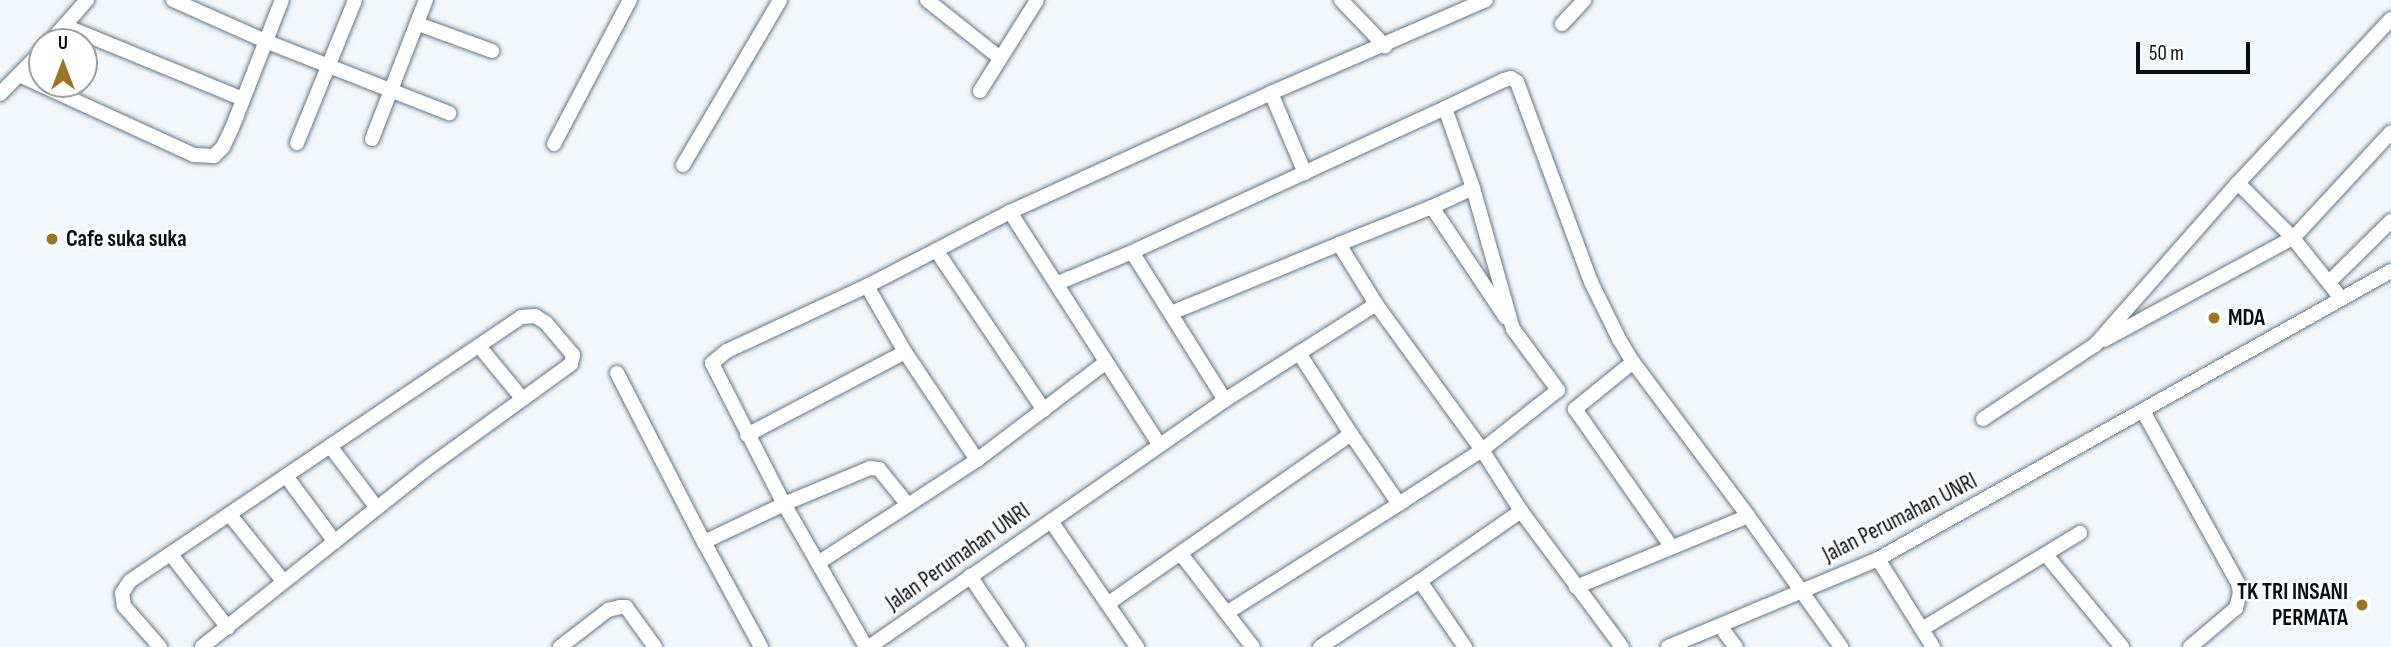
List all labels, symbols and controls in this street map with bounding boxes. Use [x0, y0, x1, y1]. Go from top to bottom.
north arrow [28, 28, 98, 98]
scale bar [2139, 28, 2253, 72]
text: U [58, 32, 68, 55]
text: 50 m [2149, 41, 2184, 66]
place label: Cafe suka suka [66, 225, 187, 253]
marker: Cafe suka suka [44, 231, 60, 247]
place label: MDA [2228, 304, 2265, 332]
marker: MDA [2206, 310, 2222, 326]
street label: Jalan Perumahan UNRI [1818, 467, 1982, 569]
street label: Jalan Perumahan UNRI [881, 497, 1035, 617]
place label: TK TRI INSANI PERMATA [2237, 578, 2348, 632]
marker: TK TRI INSANI PERMATA [2354, 597, 2370, 613]

